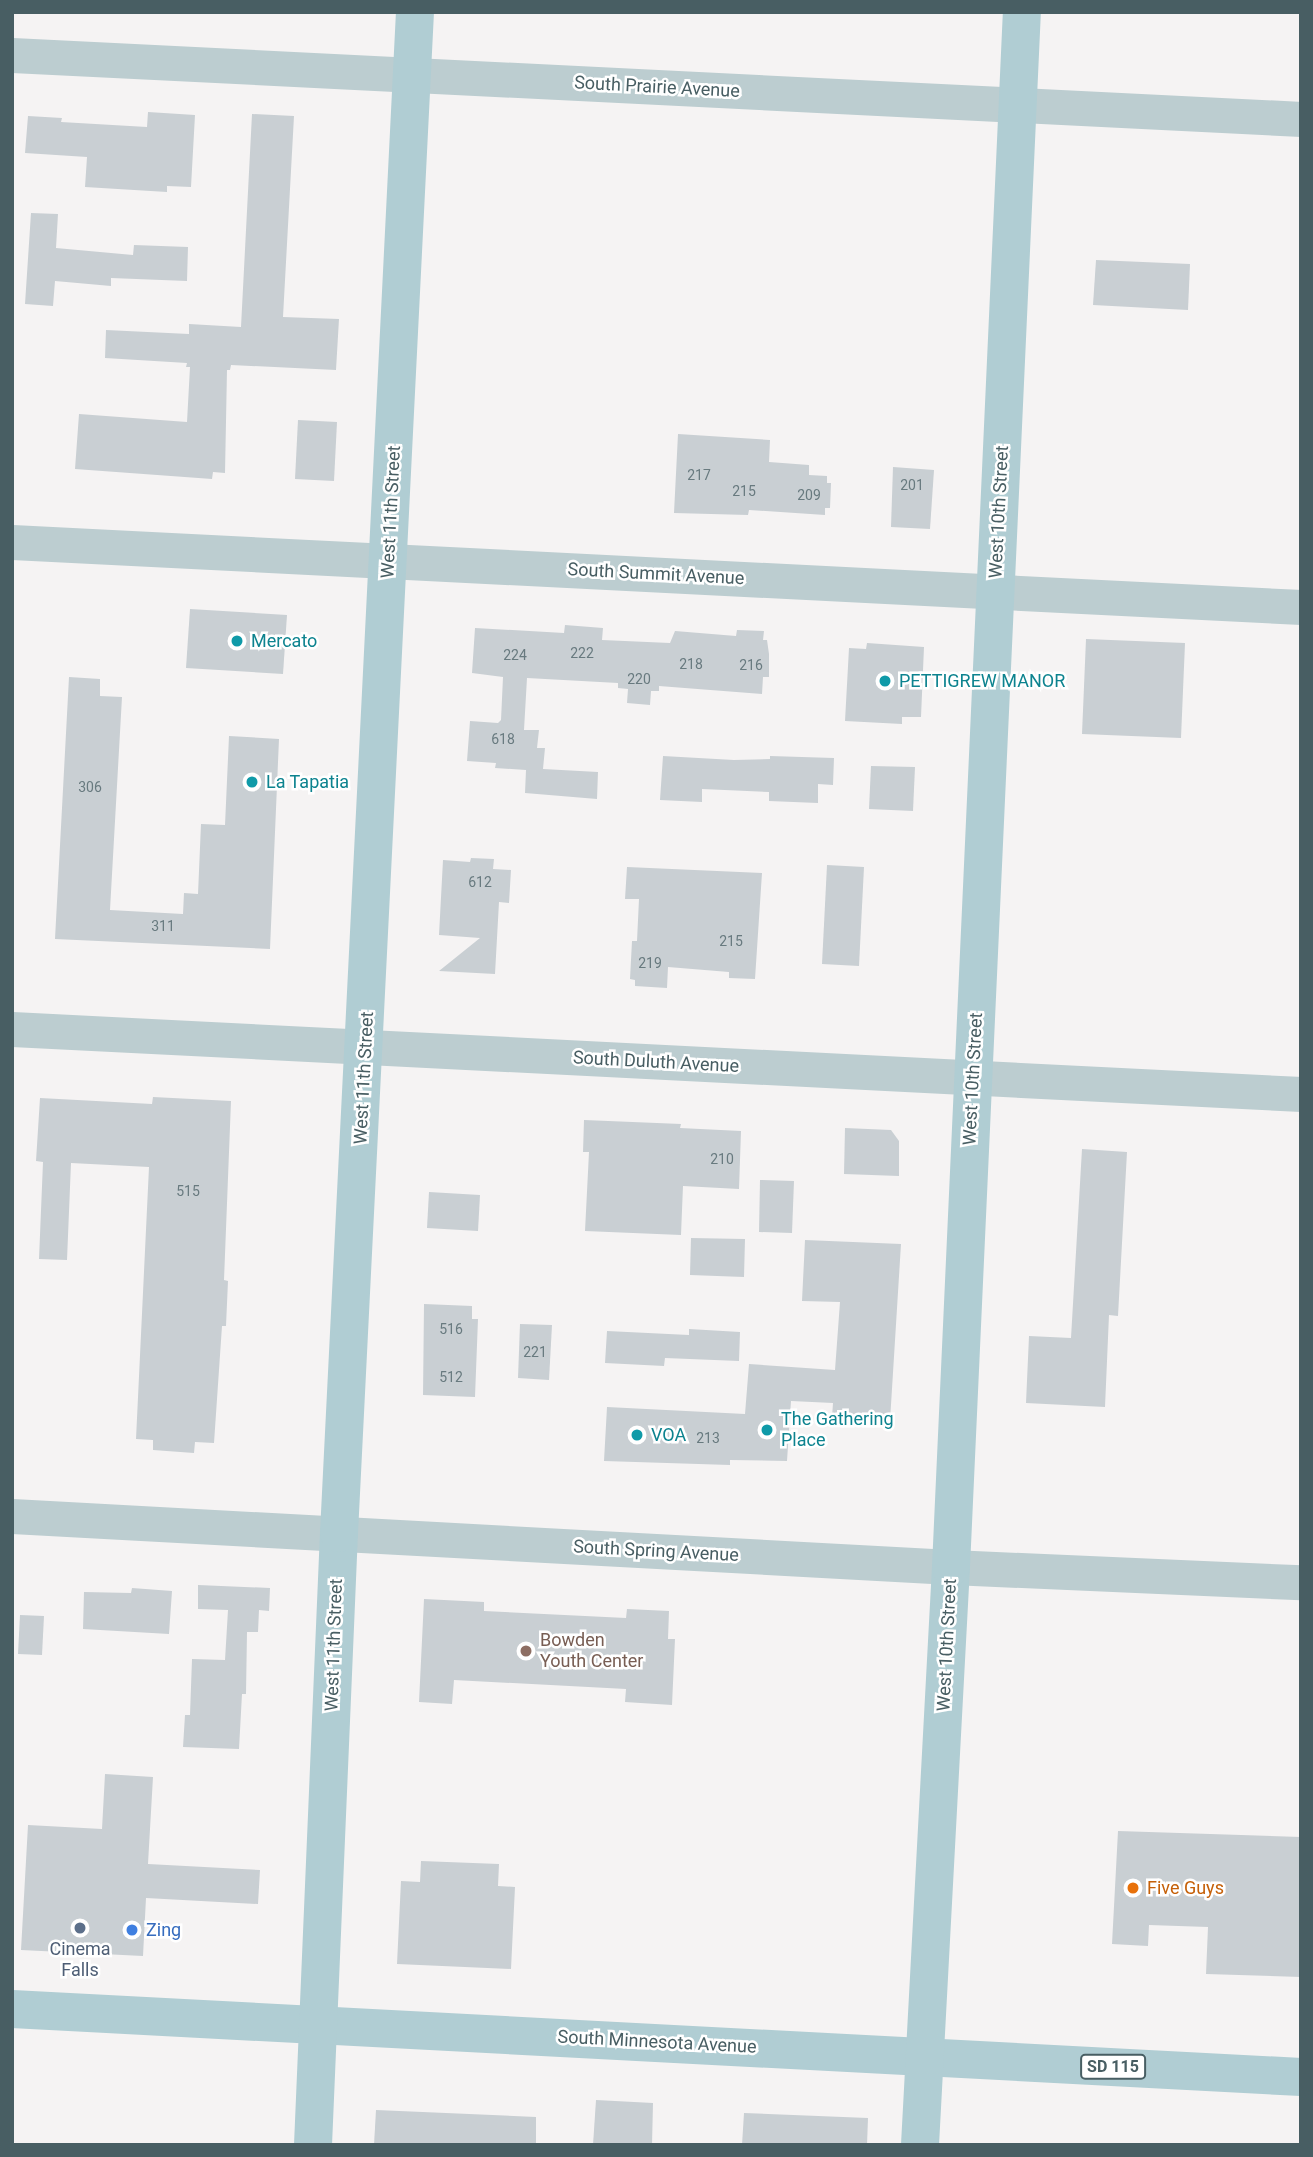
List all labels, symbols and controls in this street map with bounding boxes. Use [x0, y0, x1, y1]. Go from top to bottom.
street label: South Prairie Avenue [574, 72, 740, 102]
street label: West 11th Street [377, 445, 405, 579]
street label: West 10th Street [985, 445, 1013, 579]
house number: 217 [687, 467, 711, 483]
house number: 201 [900, 477, 924, 493]
house number: 215 [732, 483, 756, 499]
house number: 209 [797, 487, 821, 503]
street label: South Summit Avenue [567, 559, 745, 589]
place label: Mercato [251, 630, 317, 652]
marker: Mercato [229, 633, 245, 649]
house number: 222 [570, 645, 594, 661]
house number: 224 [503, 647, 527, 663]
house number: 218 [679, 656, 703, 672]
house number: 216 [739, 657, 763, 673]
place label: PETTIGREW MANOR [899, 670, 1065, 692]
house number: 220 [627, 671, 651, 687]
marker: PETTIGREW MANOR [877, 673, 893, 689]
house number: 618 [491, 731, 515, 747]
place label: La Tapatia [266, 771, 349, 793]
marker: La Tapatia [244, 774, 260, 790]
house number: 306 [78, 779, 102, 795]
house number: 612 [468, 874, 492, 890]
house number: 311 [151, 918, 175, 934]
house number: 215 [719, 933, 743, 949]
house number: 219 [638, 955, 662, 971]
street label: West 11th Street [350, 1011, 378, 1145]
street label: West 10th Street [959, 1012, 987, 1146]
street label: South Duluth Avenue [572, 1047, 740, 1077]
house number: 210 [710, 1151, 734, 1167]
house number: 515 [176, 1183, 200, 1199]
house number: 516 [439, 1321, 463, 1337]
house number: 221 [523, 1344, 547, 1360]
house number: 512 [439, 1369, 463, 1385]
place label: The Gathering Place [781, 1409, 894, 1452]
marker: The Gathering Place [759, 1422, 775, 1438]
place label: VOA [651, 1424, 686, 1446]
marker: VOA [629, 1427, 645, 1443]
house number: 213 [696, 1430, 720, 1446]
street label: South Spring Avenue [573, 1536, 739, 1566]
street label: West 11th Street [321, 1578, 347, 1712]
street label: West 10th Street [933, 1578, 961, 1712]
place label: Bowden Youth Center [540, 1630, 643, 1672]
marker: Bowden Youth Center [518, 1643, 534, 1659]
place label: Five Guys [1147, 1877, 1224, 1899]
marker: Five Guys [1125, 1880, 1141, 1896]
place label: Zing [146, 1919, 181, 1941]
marker: Cinema Falls [72, 1920, 88, 1936]
marker: Zing [124, 1922, 140, 1938]
place label: Cinema Falls [49, 1939, 111, 1982]
street label: South Minnesota Avenue [557, 2026, 757, 2058]
road number: SD 115 [1080, 2054, 1146, 2080]

